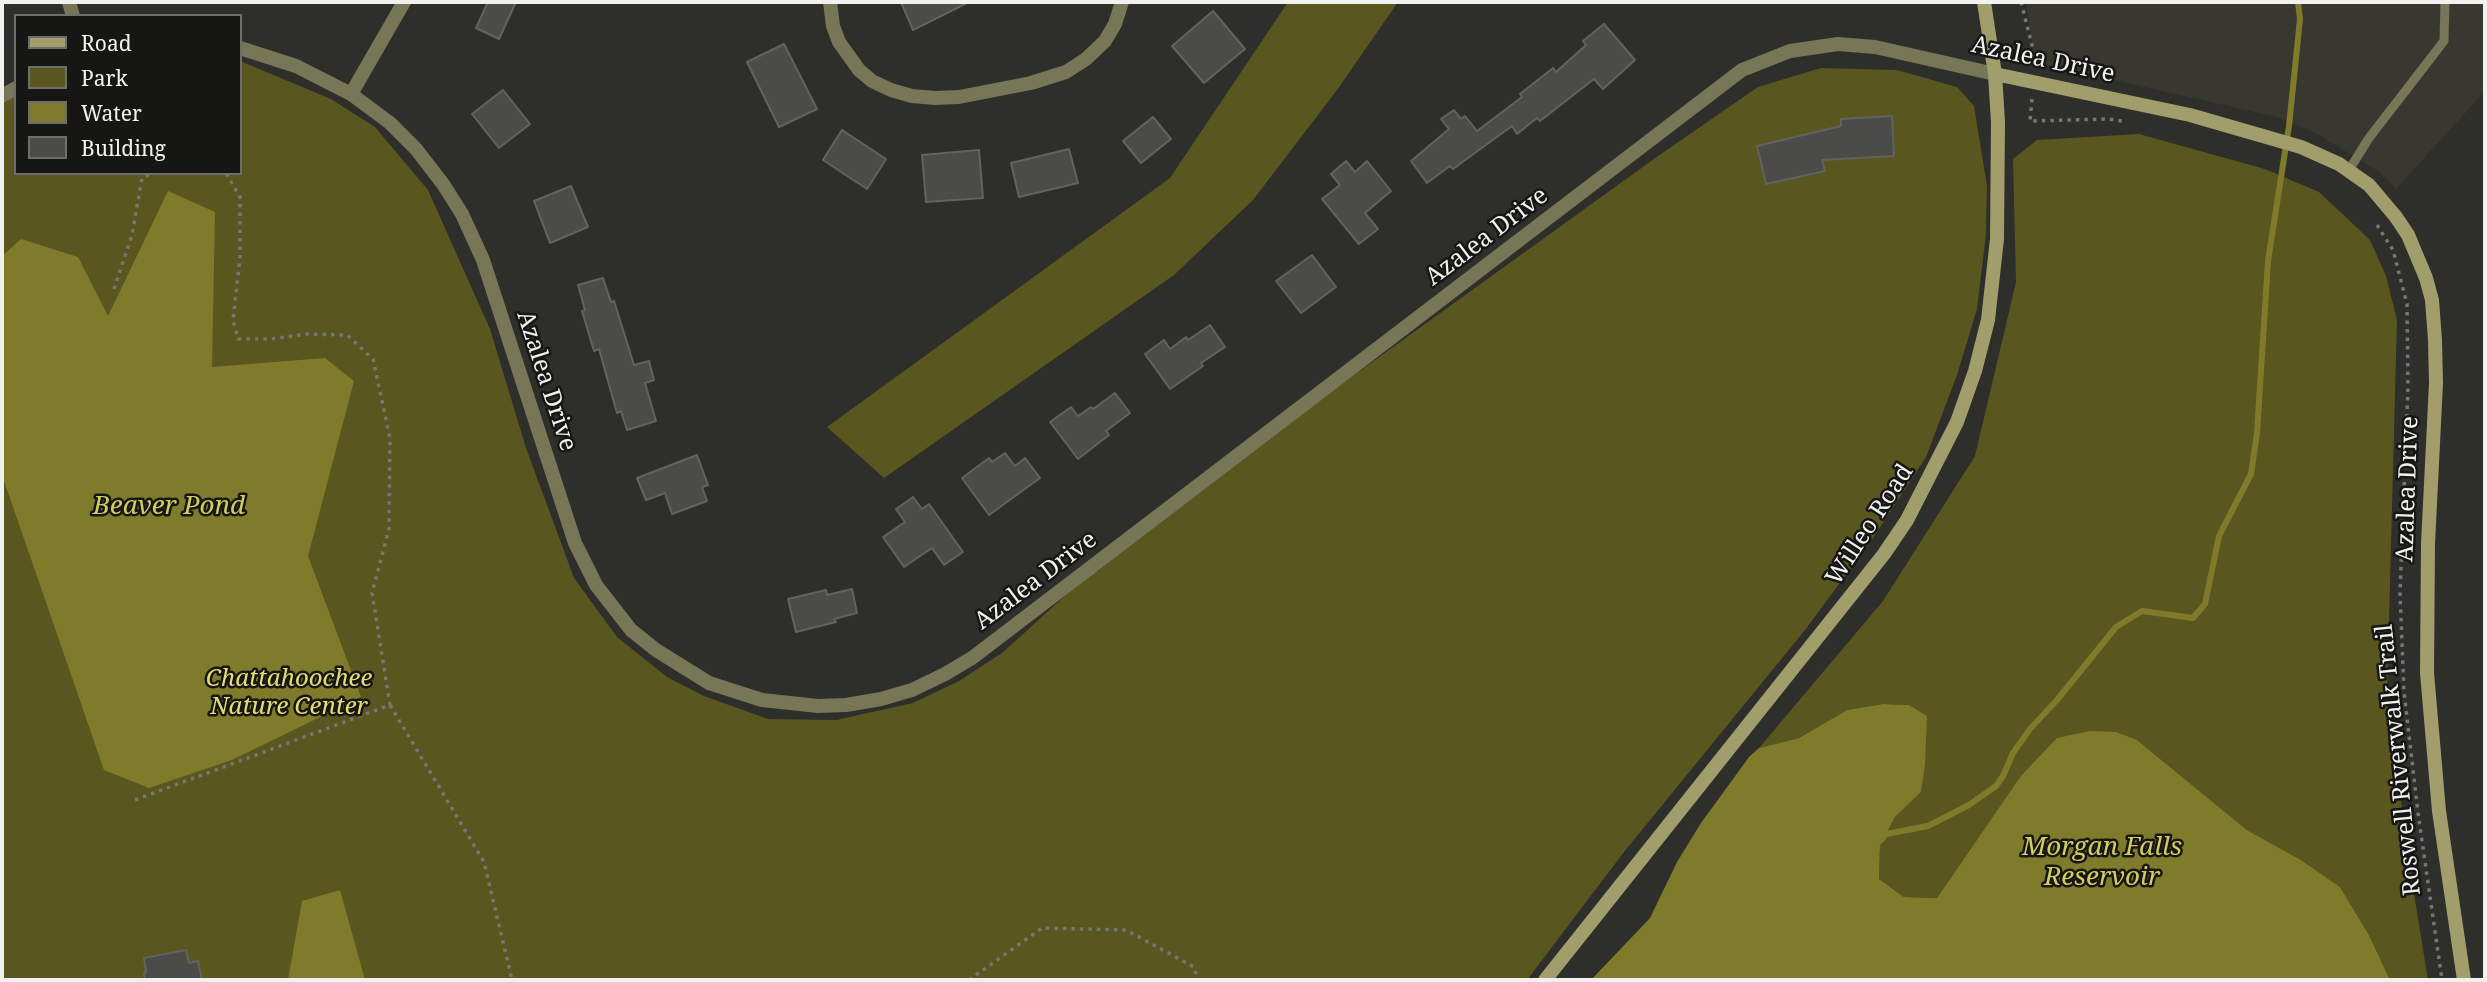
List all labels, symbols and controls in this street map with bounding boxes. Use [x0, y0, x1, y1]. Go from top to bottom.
legend [14, 14, 242, 175]
text: Road [81, 29, 132, 57]
street label: Azalea Drive [1969, 31, 2117, 89]
text: Park [81, 64, 128, 92]
text: Water [81, 99, 142, 127]
text: Building [81, 134, 166, 162]
street label: Azalea Drive [1420, 182, 1554, 292]
street label: Azalea Drive [510, 307, 582, 455]
street label: Azalea Drive [2391, 416, 2425, 562]
street label: Willeo Road [1820, 459, 1920, 591]
water label: Beaver Pond [93, 491, 245, 523]
street label: Azalea Drive [969, 526, 1103, 636]
street label: Roswell Riverwalk Trail [2370, 623, 2428, 897]
park label: Chattahoochee Nature Center [206, 665, 372, 721]
water label: Morgan Falls Reservoir [2022, 832, 2182, 894]

